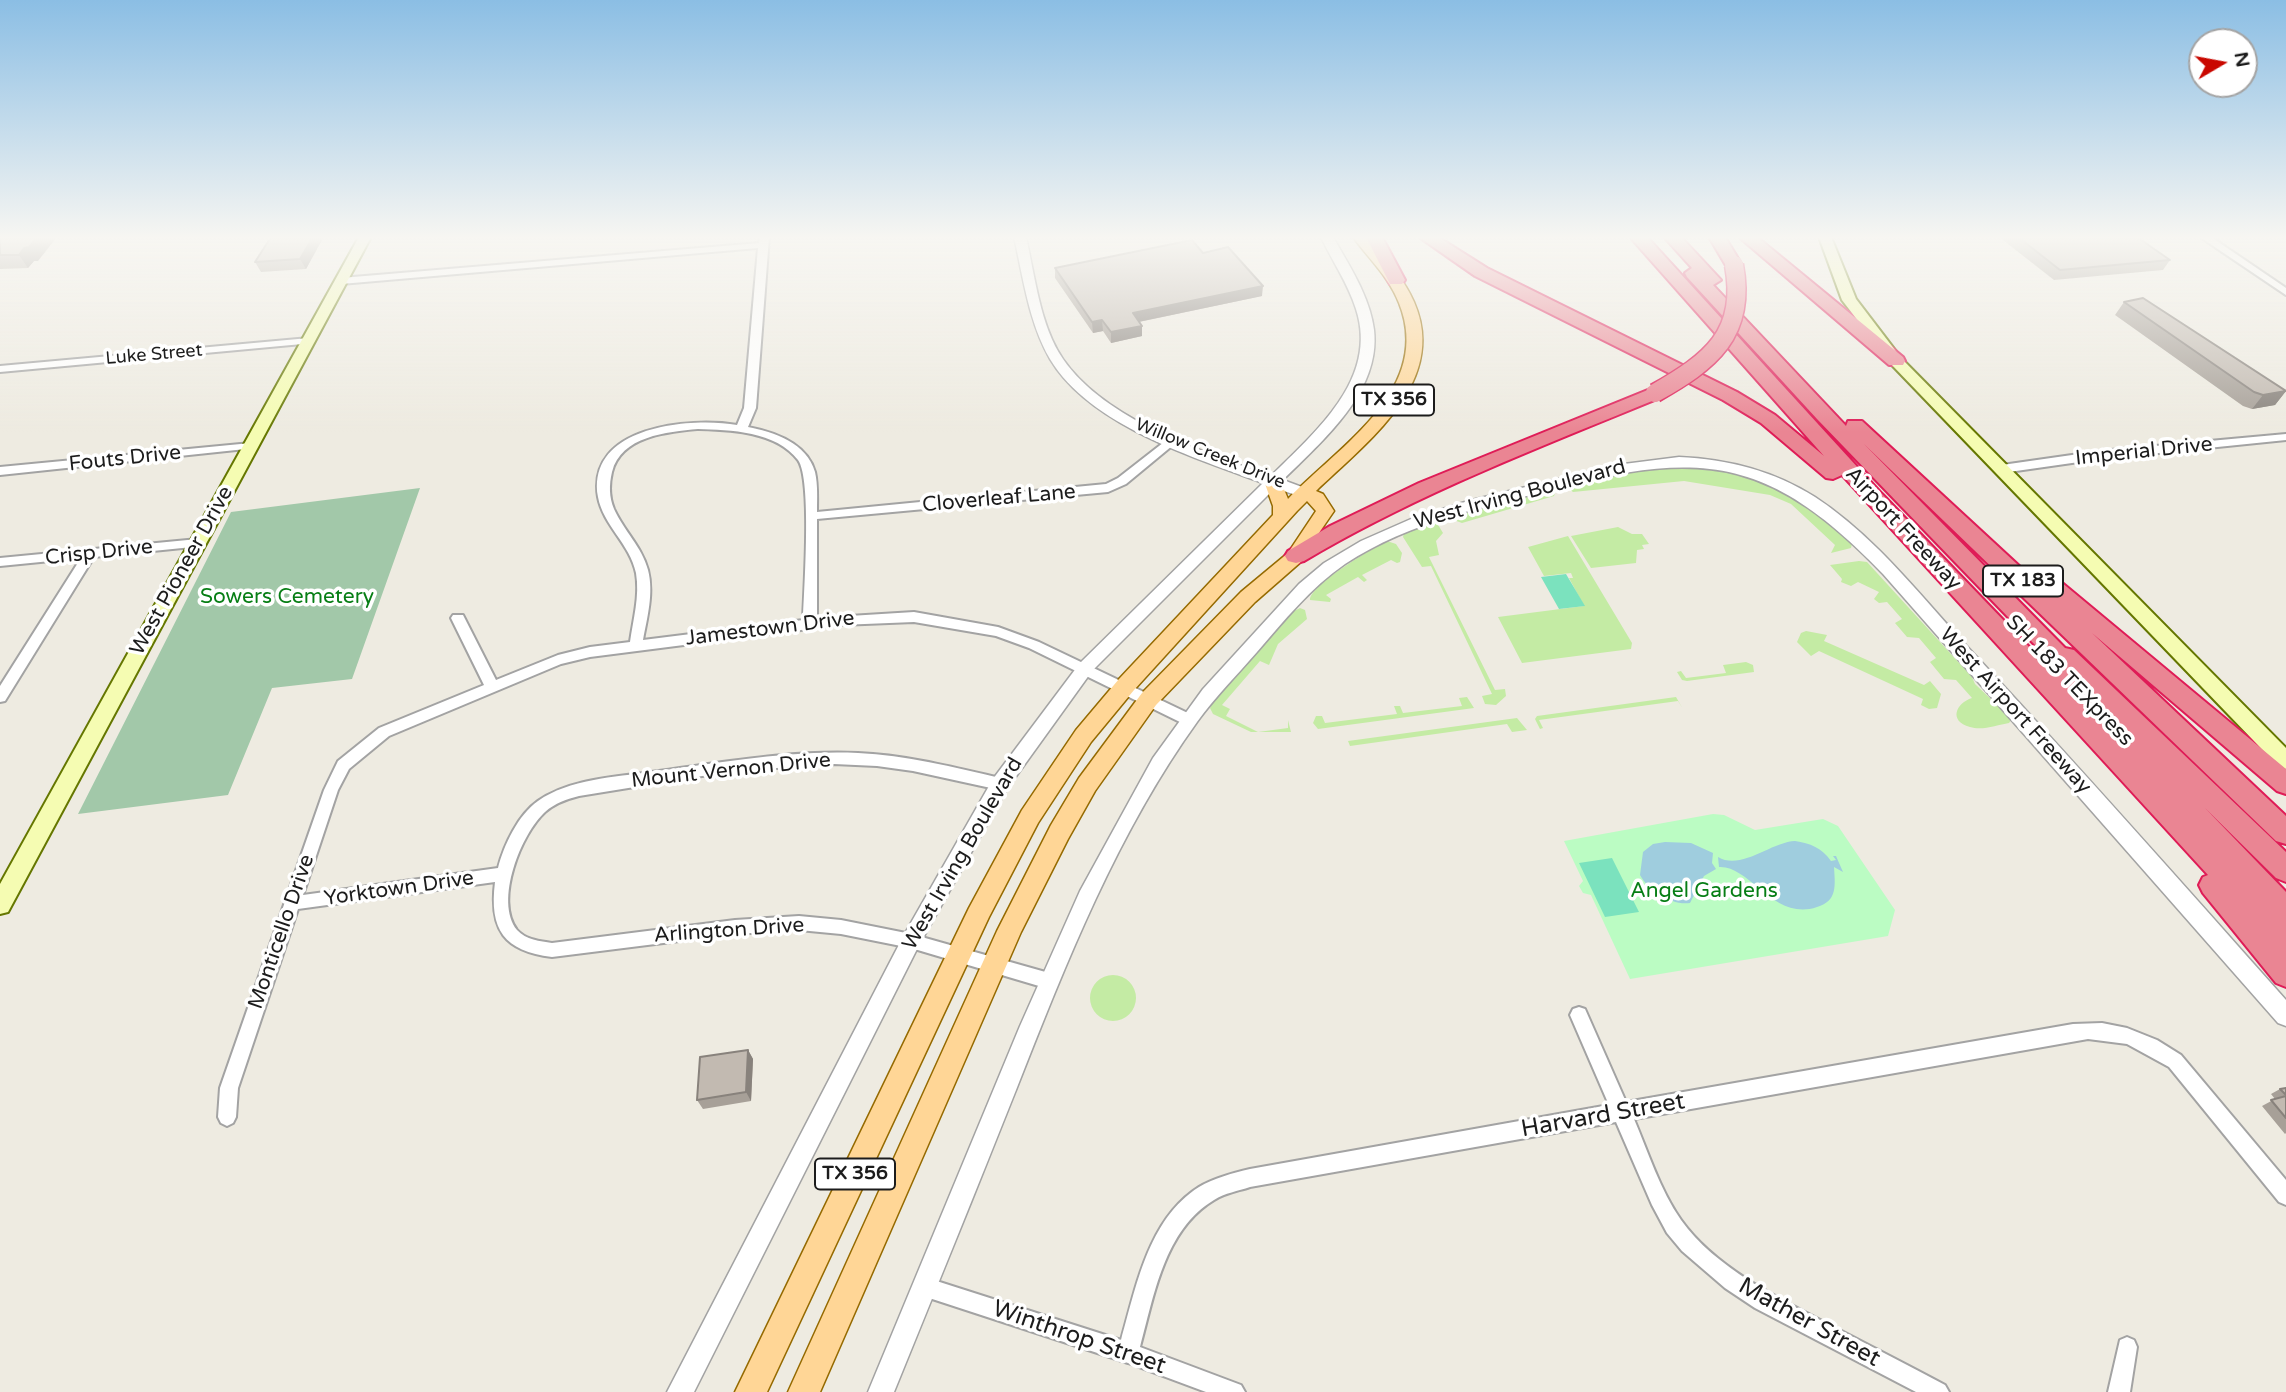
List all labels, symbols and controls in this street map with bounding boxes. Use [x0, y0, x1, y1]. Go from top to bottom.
north arrow [2188, 28, 2258, 98]
text: N [2230, 50, 2254, 69]
street label: Luke Street [105, 340, 203, 370]
road number: TX 356 [1354, 384, 1434, 416]
street label: Willow Creek Drive [1132, 414, 1288, 494]
street label: Imperial Drive [2074, 432, 2214, 472]
street label: Fouts Drive [68, 441, 182, 477]
street label: West Irving Boulevard [1411, 455, 1629, 535]
street label: Airport Freeway [1839, 462, 1967, 596]
street label: Cloverleaf Lane [921, 480, 1077, 518]
street label: West Pioneer Drive [125, 482, 239, 660]
street label: Crisp Drive [44, 535, 154, 571]
road number: TX 183 [1983, 566, 2063, 596]
park label: Sowers Cemetery [200, 584, 374, 610]
street label: Jamestown Drive [684, 606, 856, 652]
street label: SH 183 TEXpress [2000, 610, 2138, 752]
street label: West Airport Freeway [1934, 623, 2096, 799]
street label: Mount Vernon Drive [630, 748, 832, 794]
street label: West Irving Boulevard [898, 753, 1028, 955]
street label: Monticello Drive [244, 851, 320, 1013]
street label: Yorktown Drive [322, 866, 476, 912]
park label: Angel Gardens [1630, 878, 1778, 904]
street label: Arlington Drive [653, 913, 805, 949]
street label: Harvard Street [1519, 1087, 1687, 1145]
road number: TX 356 [815, 1158, 895, 1190]
street label: Mather Street [1733, 1272, 1885, 1374]
street label: Winthrop Street [989, 1295, 1169, 1381]

